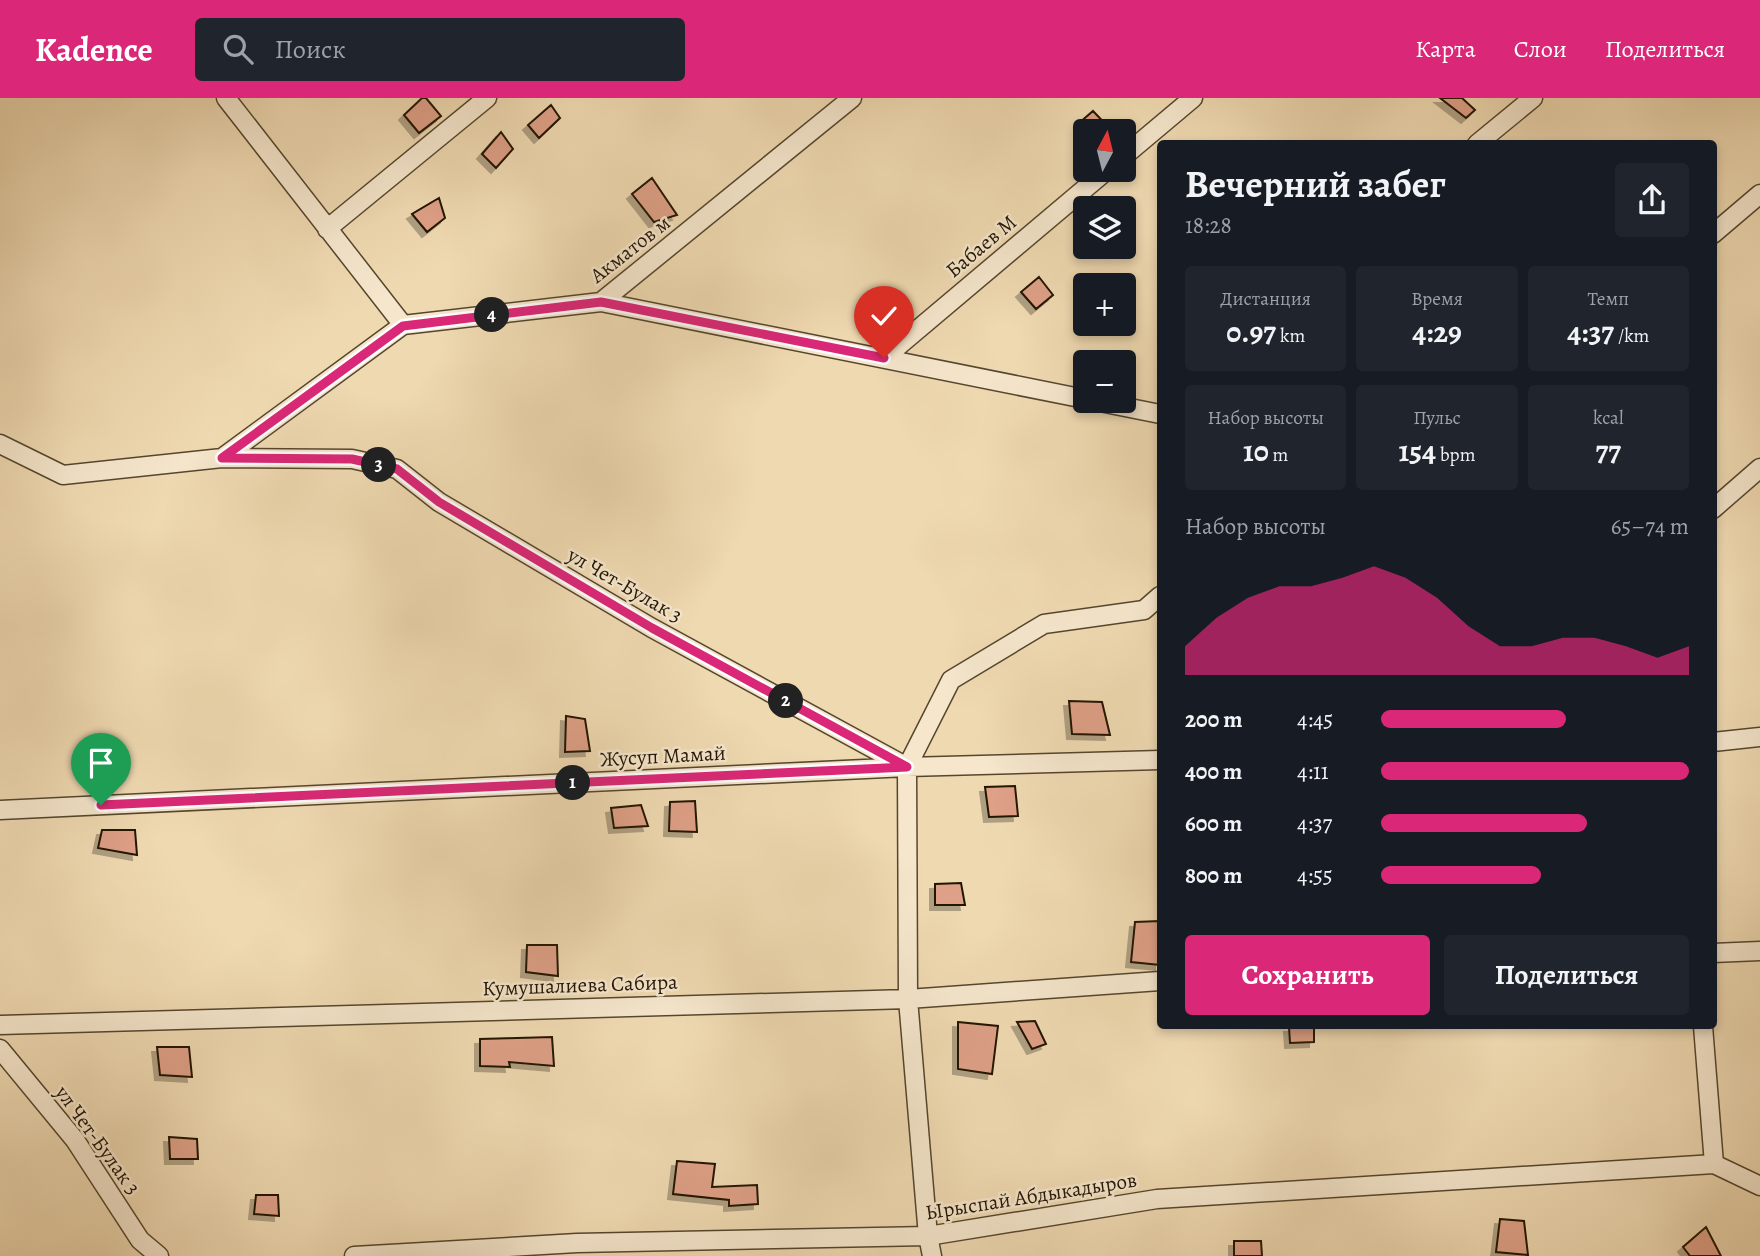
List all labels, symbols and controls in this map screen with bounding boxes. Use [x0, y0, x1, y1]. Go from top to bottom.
search box [195, 18, 685, 81]
text: Kadence [35, 27, 153, 72]
icon: search [219, 30, 257, 68]
text: Поиск [275, 32, 346, 67]
text: Карта [1415, 33, 1476, 65]
text: Слои [1514, 33, 1567, 65]
text: Поделиться [1605, 33, 1725, 65]
north arrow [1073, 119, 1136, 182]
map controls [1073, 119, 1136, 413]
text: Вечерний забег [1185, 158, 1446, 210]
button: share [1615, 163, 1689, 237]
button: layers [1073, 196, 1136, 259]
street label: Бабаев М [940, 208, 1022, 284]
street label: Акматов м [583, 209, 676, 290]
text: 18:28 [1185, 210, 1232, 241]
button: + [1073, 273, 1136, 336]
pin [854, 286, 914, 358]
text: Дистанция [1220, 286, 1311, 312]
text: Время [1411, 286, 1463, 312]
text: Темп [1588, 286, 1629, 312]
icon: check [865, 297, 903, 335]
pin: 4 [475, 298, 510, 332]
text: 4 [487, 301, 496, 327]
text: 0.97 [1226, 312, 1276, 352]
text: 4:29 [1412, 312, 1462, 352]
text: 4:37 [1567, 312, 1614, 352]
text: km [1276, 323, 1305, 349]
text: /km [1614, 323, 1649, 349]
button: − [1073, 350, 1136, 413]
text: Набор высоты [1207, 405, 1324, 431]
text: Пульс [1413, 405, 1461, 431]
text: kcal [1593, 405, 1624, 431]
text: 10 [1243, 431, 1269, 471]
text: 154 [1399, 431, 1436, 471]
text: 77 [1596, 431, 1621, 471]
text: m [1269, 442, 1288, 468]
text: bpm [1436, 442, 1475, 468]
pin: 3 [362, 448, 396, 482]
text: 3 [374, 451, 383, 477]
text: Набор высоты [1185, 511, 1326, 542]
text: 65–74 m [1611, 511, 1689, 542]
street label: ул Чет-Булак 3 [562, 540, 688, 629]
pin: 2 [768, 684, 804, 718]
text: 2 [781, 687, 790, 713]
text: 200 m [1185, 704, 1243, 735]
text: 4:45 [1297, 704, 1333, 735]
pin [71, 733, 131, 805]
street label: Жусуп Мамай [599, 739, 727, 773]
icon: arrive [82, 744, 120, 782]
text: 400 m [1185, 756, 1242, 787]
text: 4:11 [1297, 756, 1329, 787]
pin: 1 [556, 766, 590, 800]
text: 1 [569, 769, 576, 795]
text: 600 m [1185, 808, 1242, 839]
text: 4:37 [1297, 808, 1332, 839]
text: 800 m [1185, 860, 1242, 891]
text: 4:55 [1297, 860, 1333, 891]
button: Сохранить [1185, 935, 1430, 1015]
button: Поделиться [1444, 935, 1689, 1015]
street label: Кумушалиева Сабира [482, 968, 679, 1002]
street label: ул Чет-Булак 3 [48, 1079, 147, 1200]
street label: Ырыспай Абдыкадыров [923, 1165, 1139, 1227]

